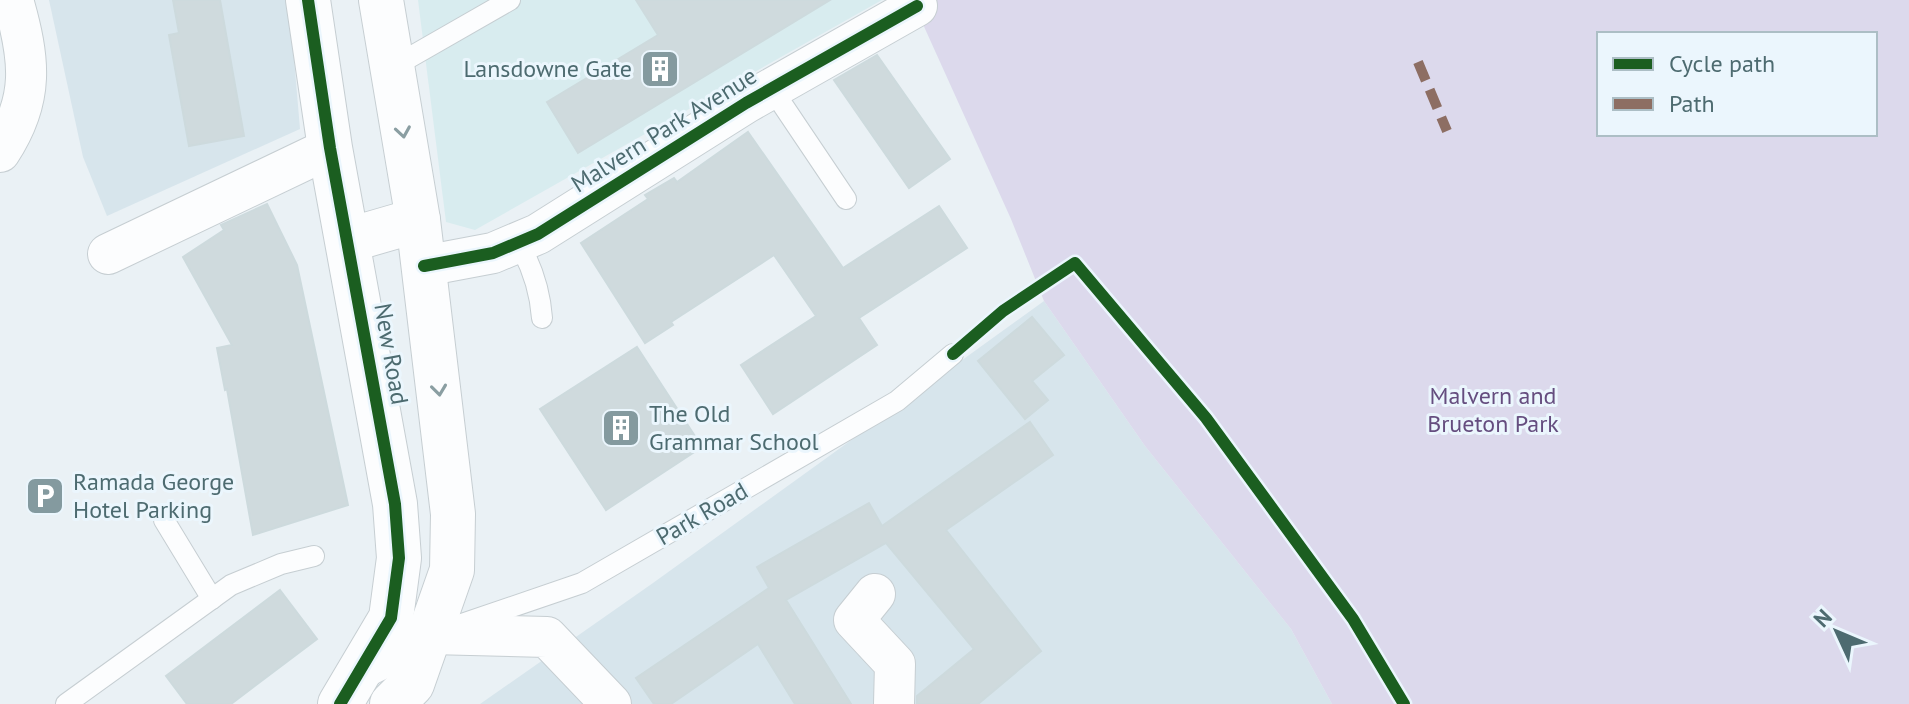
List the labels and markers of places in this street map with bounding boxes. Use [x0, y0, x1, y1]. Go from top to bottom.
building icon: Lansdowne Gate [639, 48, 681, 90]
place label: Lansdowne Gate [463, 53, 632, 84]
place label: The Old Grammar School [649, 398, 819, 457]
building icon: The Old Grammar School [600, 407, 642, 449]
place label: Ramada George Hotel Parking [73, 466, 234, 525]
parking icon: Ramada George Hotel Parking [24, 475, 66, 517]

